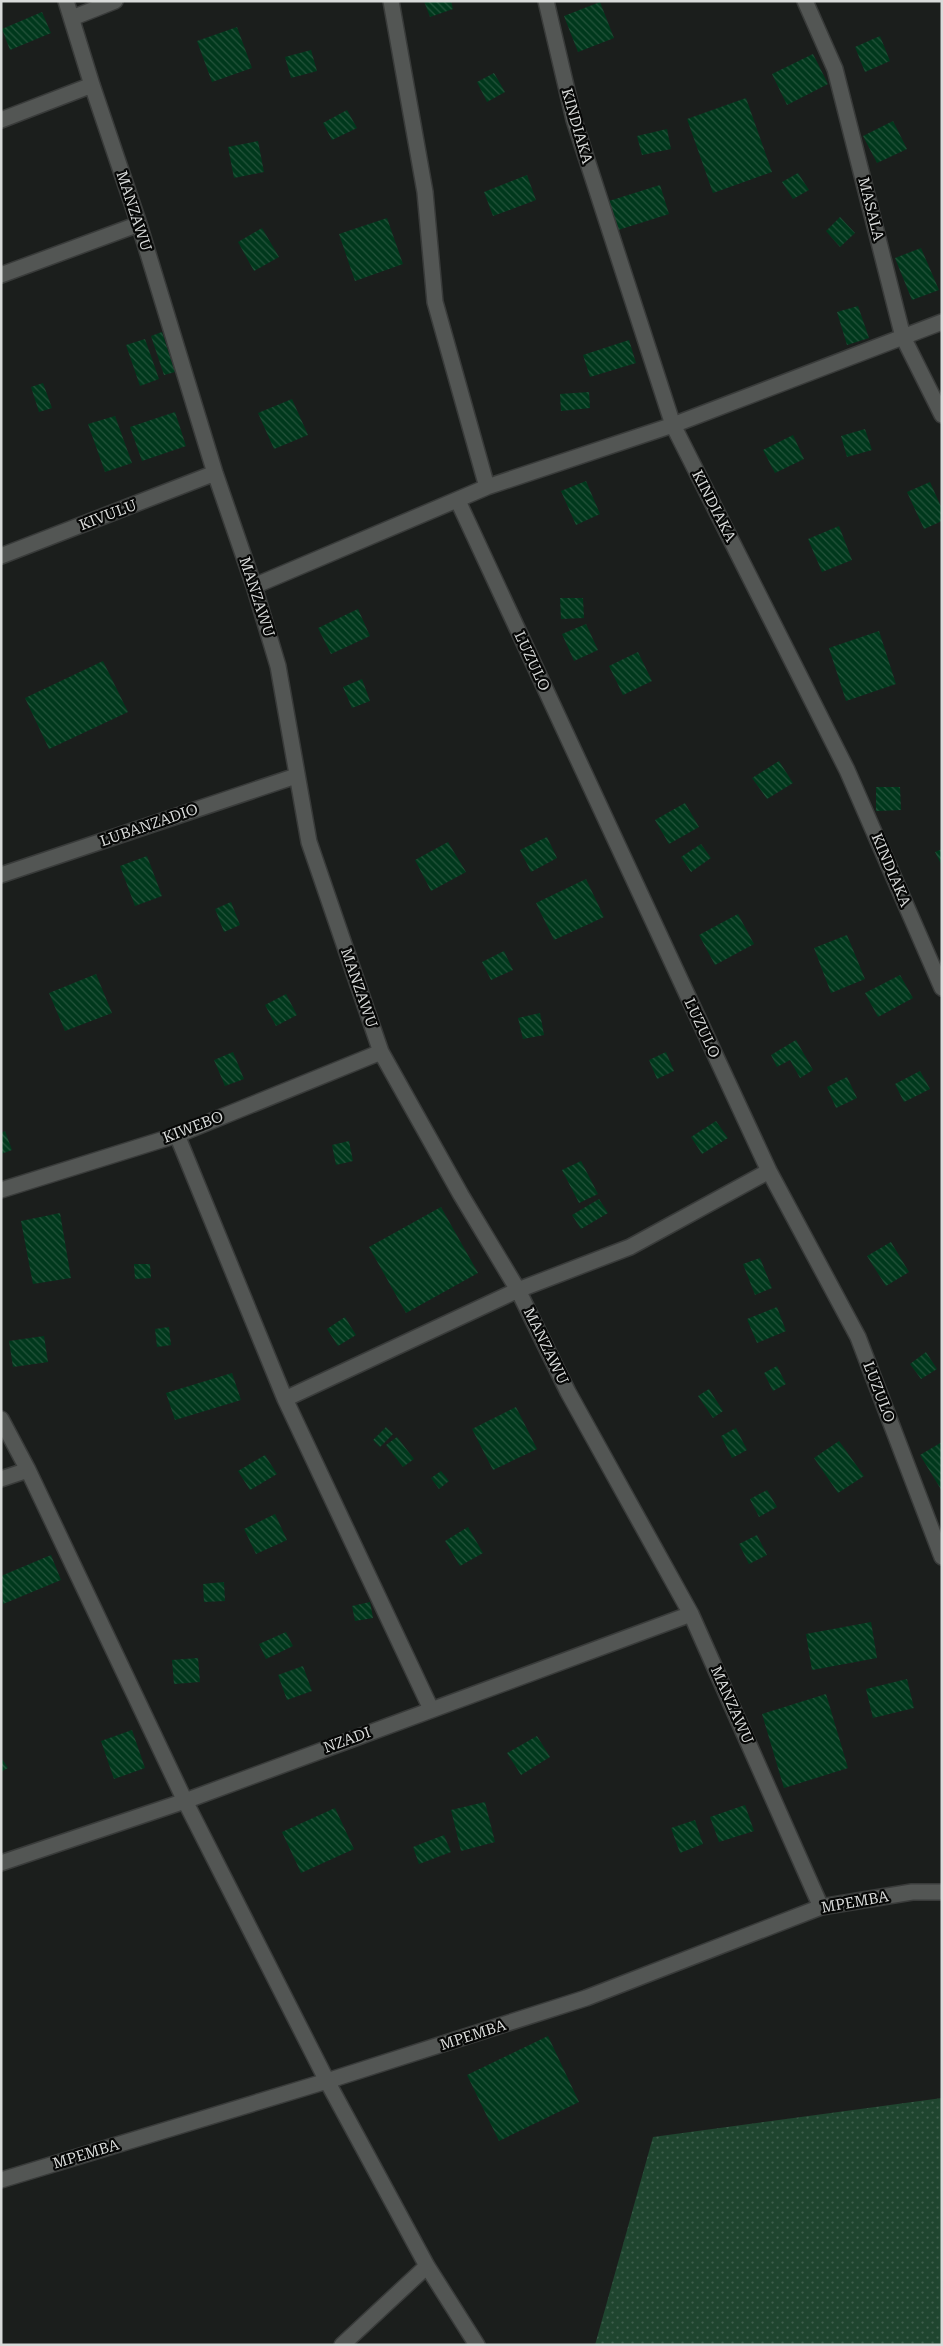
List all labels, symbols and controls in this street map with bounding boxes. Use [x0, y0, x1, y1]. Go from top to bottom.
street label: KINDIAKA [558, 86, 597, 166]
street label: MANZAWU [113, 169, 155, 253]
street label: MASALA [854, 175, 888, 243]
street label: KINDIAKA [688, 467, 740, 545]
street label: KIVULU [77, 496, 139, 534]
street label: MANZAWU [236, 555, 278, 639]
street label: LUZULO [510, 628, 554, 694]
street label: LUBANZADIO [98, 800, 200, 850]
street label: KINDIAKA [867, 831, 915, 910]
street label: MANZAWU [337, 946, 381, 1030]
street label: LUZULO [680, 995, 724, 1061]
street label: KIWEBO [160, 1107, 226, 1147]
street label: MANZAWU [520, 1305, 572, 1387]
street label: LUZULO [859, 1359, 899, 1425]
street label: MANZAWU [707, 1663, 757, 1747]
street label: NZADI [321, 1723, 373, 1757]
street label: MPEMBA [820, 1887, 891, 1917]
street label: MPEMBA [438, 2016, 509, 2054]
street label: MPEMBA [51, 2135, 122, 2173]

